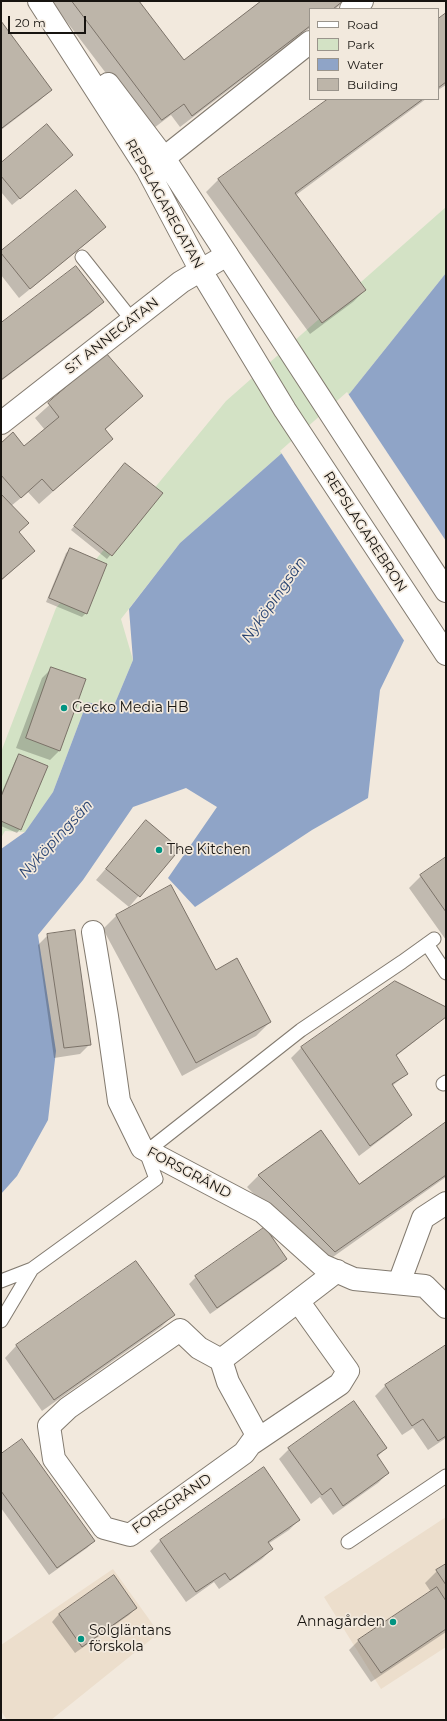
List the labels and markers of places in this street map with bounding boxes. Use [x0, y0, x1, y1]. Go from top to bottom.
place label: Gecko Media HB [72, 700, 189, 716]
marker: Gecko Media HB [59, 703, 69, 713]
place label: The Kitchen [167, 842, 251, 858]
marker: The Kitchen [154, 845, 164, 855]
place label: Annagården [297, 1614, 385, 1630]
marker: Annagården [388, 1617, 398, 1627]
place label: Solgläntans förskola [89, 1623, 171, 1656]
marker: Solgläntans förskola [76, 1634, 86, 1644]

